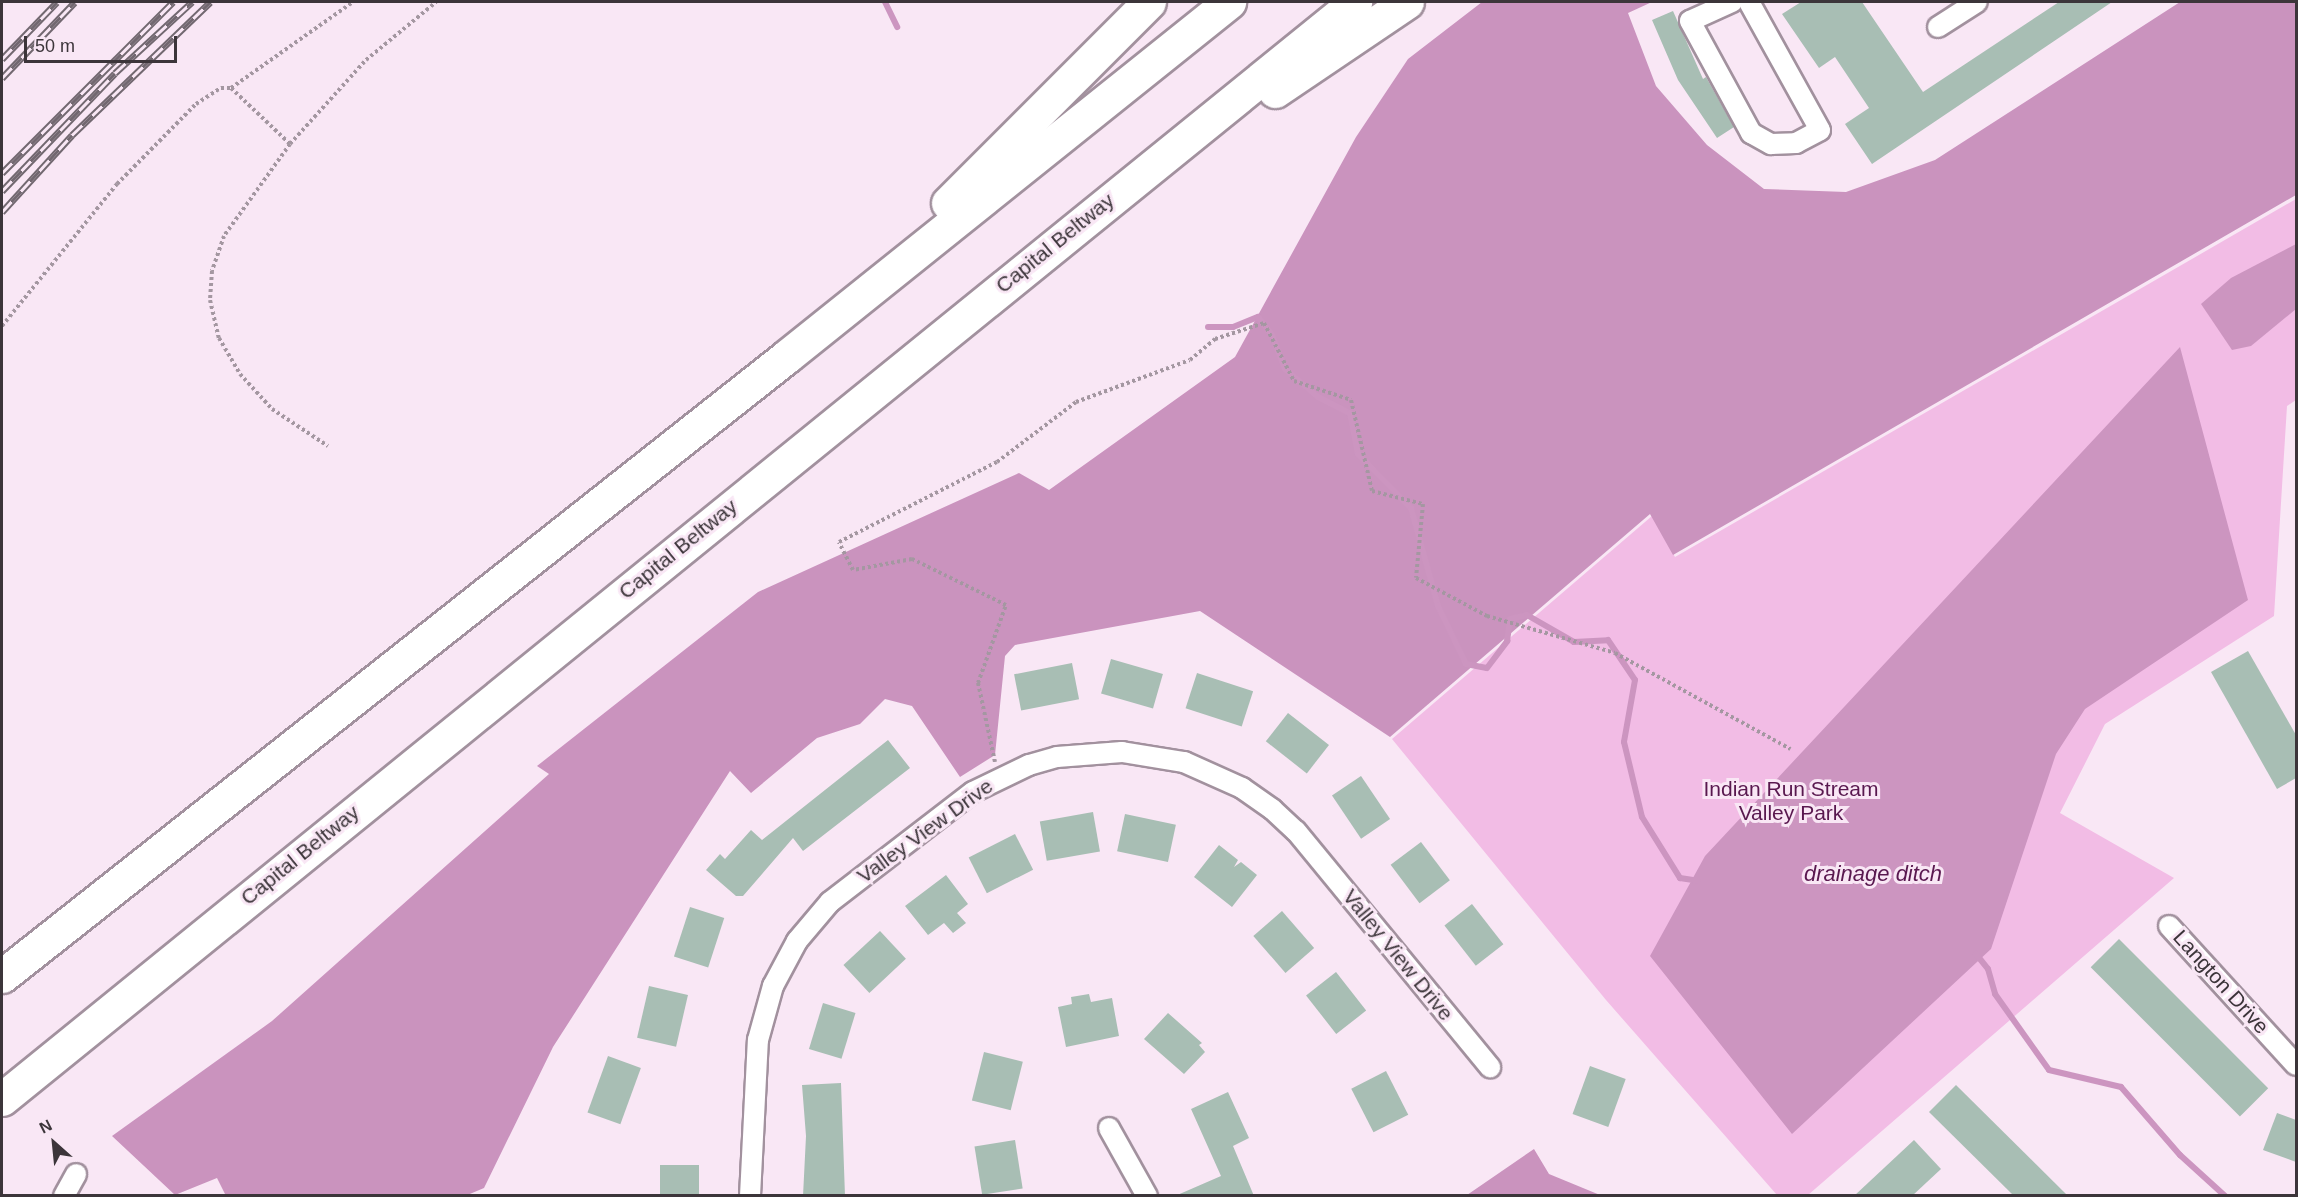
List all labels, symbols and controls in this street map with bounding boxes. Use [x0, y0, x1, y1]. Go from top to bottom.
scale bar [27, 24, 180, 62]
text: 50 m [35, 36, 75, 56]
street label: Capital Beltway [991, 188, 1119, 298]
street label: Capital Beltway [614, 494, 742, 604]
street label: Valley View Drive [852, 773, 998, 889]
park label: Indian Run Stream Valley Park [1703, 776, 1879, 826]
street label: Capital Beltway [236, 800, 364, 910]
water label: drainage ditch [1804, 861, 1942, 887]
street label: Valley View Drive [1337, 884, 1459, 1026]
street label: Langton Drive [2168, 925, 2274, 1039]
north arrow [24, 1113, 84, 1173]
text: N [37, 1116, 55, 1137]

